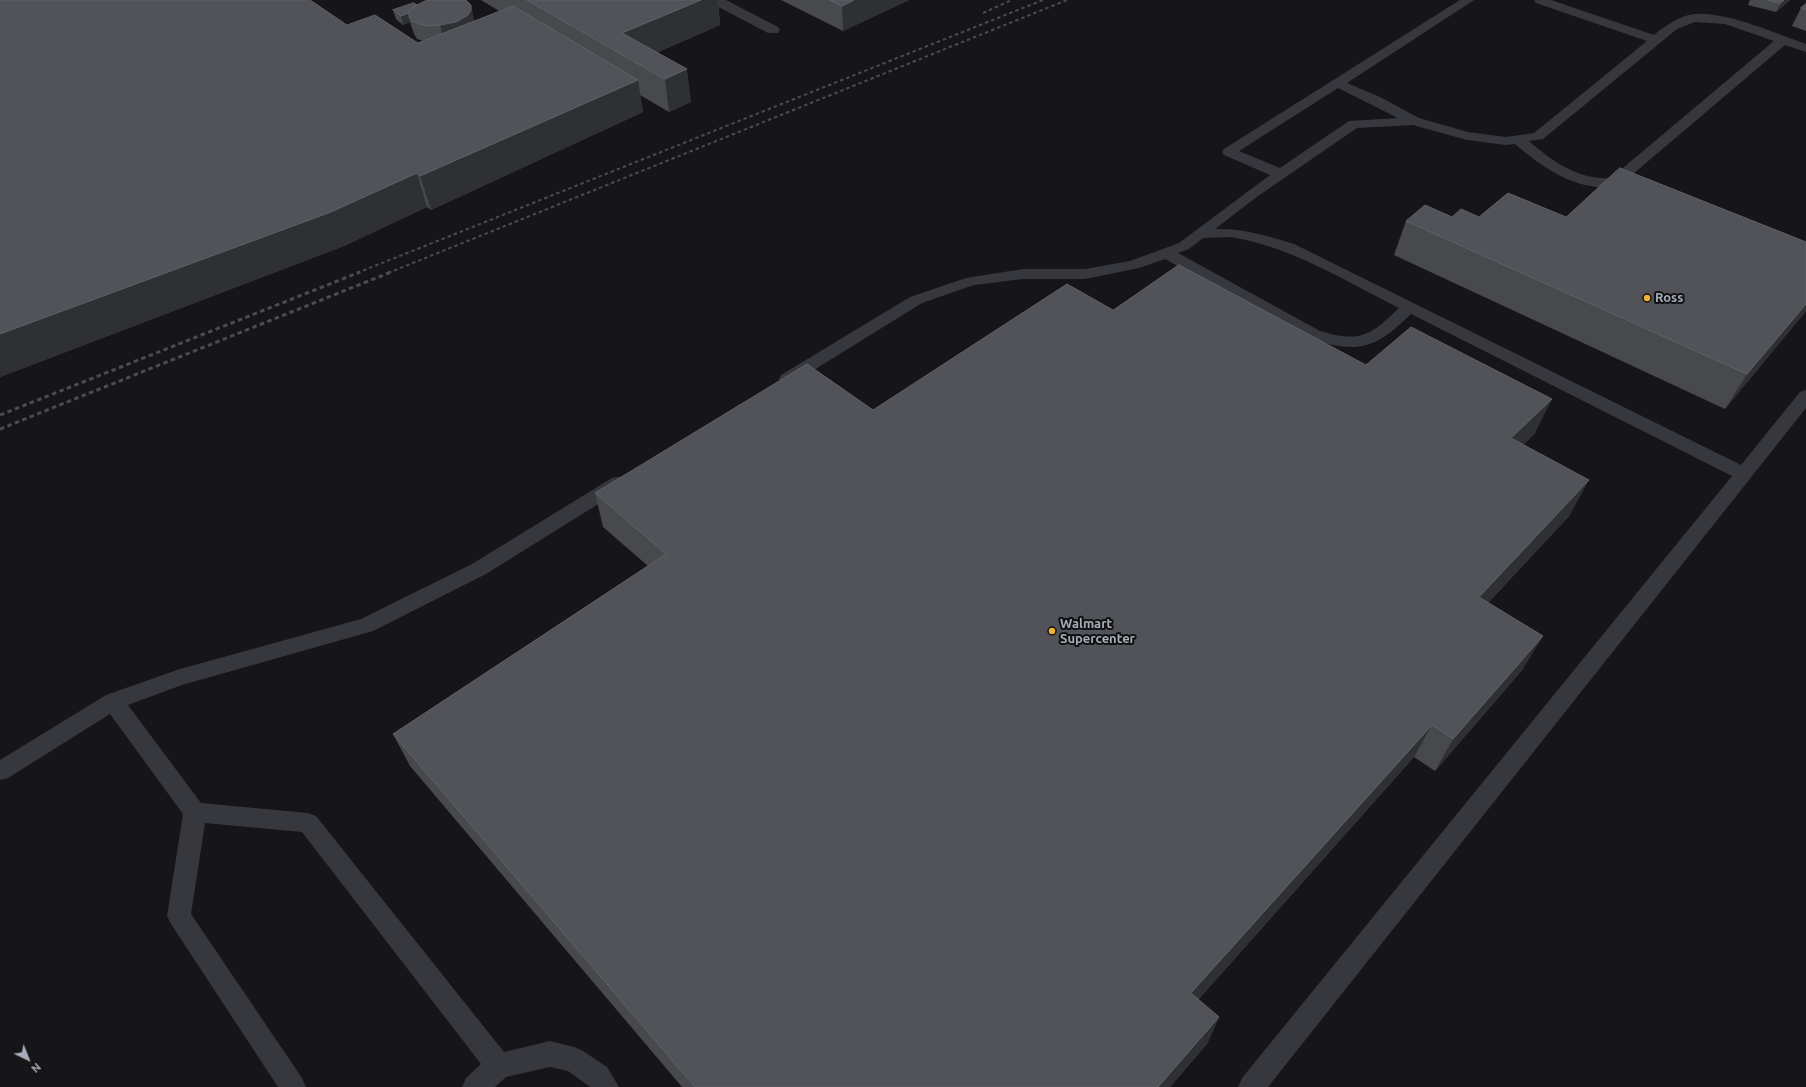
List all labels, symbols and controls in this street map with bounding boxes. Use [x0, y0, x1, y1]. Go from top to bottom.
place label: Ross [1655, 290, 1683, 306]
marker: Ross [1642, 293, 1652, 303]
place label: Walmart Supercenter [1060, 616, 1135, 647]
marker: Walmart Supercenter [1047, 626, 1057, 636]
north arrow [8, 1039, 48, 1079]
text: N [29, 1061, 43, 1075]

